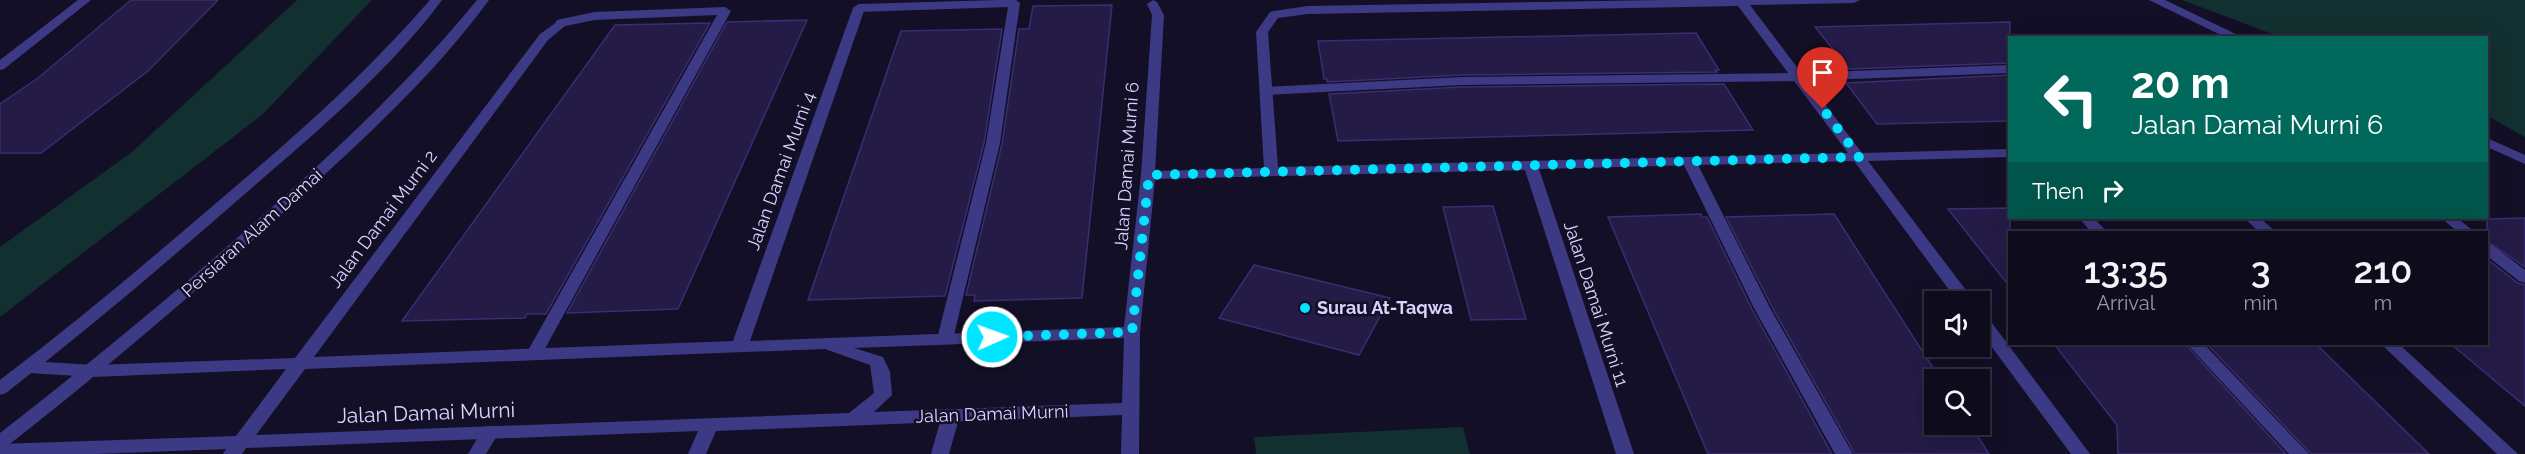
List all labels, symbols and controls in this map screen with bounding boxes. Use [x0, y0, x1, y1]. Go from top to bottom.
pin [1797, 47, 1848, 109]
icon: arrive [1806, 56, 1839, 89]
text: 20 m [2131, 59, 2230, 108]
icon: left [2032, 60, 2110, 138]
street label: Jalan Damai Murni 6 [1110, 81, 1143, 251]
street label: Jalan Damai Murni 4 [742, 89, 819, 253]
text: Jalan Damai Murni 6 [2131, 109, 2383, 140]
street label: Jalan Damai Murni 2 [324, 146, 441, 292]
street label: Persiaran Alam Damai [177, 164, 326, 301]
icon: right [2096, 174, 2129, 207]
text: Then [2032, 178, 2084, 204]
street label: Jalan Damai Murni 11 [1560, 218, 1633, 390]
text: 13:35 [2084, 249, 2168, 291]
text: 3 [2251, 249, 2271, 291]
text: 210 [2354, 249, 2412, 291]
map controls [1924, 291, 1990, 435]
button: sound [1924, 291, 1990, 357]
text: Arrival [2096, 291, 2155, 315]
text: min [2244, 291, 2278, 315]
text: m [2374, 291, 2392, 315]
place label: Surau At-Taqwa [1317, 297, 1453, 318]
marker: Surau At-Taqwa [1298, 301, 1312, 315]
position arrow [960, 305, 1024, 369]
button: search [1924, 369, 1990, 435]
street label: Jalan Damai Murni [336, 397, 516, 428]
street label: Jalan Damai Murni [915, 400, 1069, 427]

